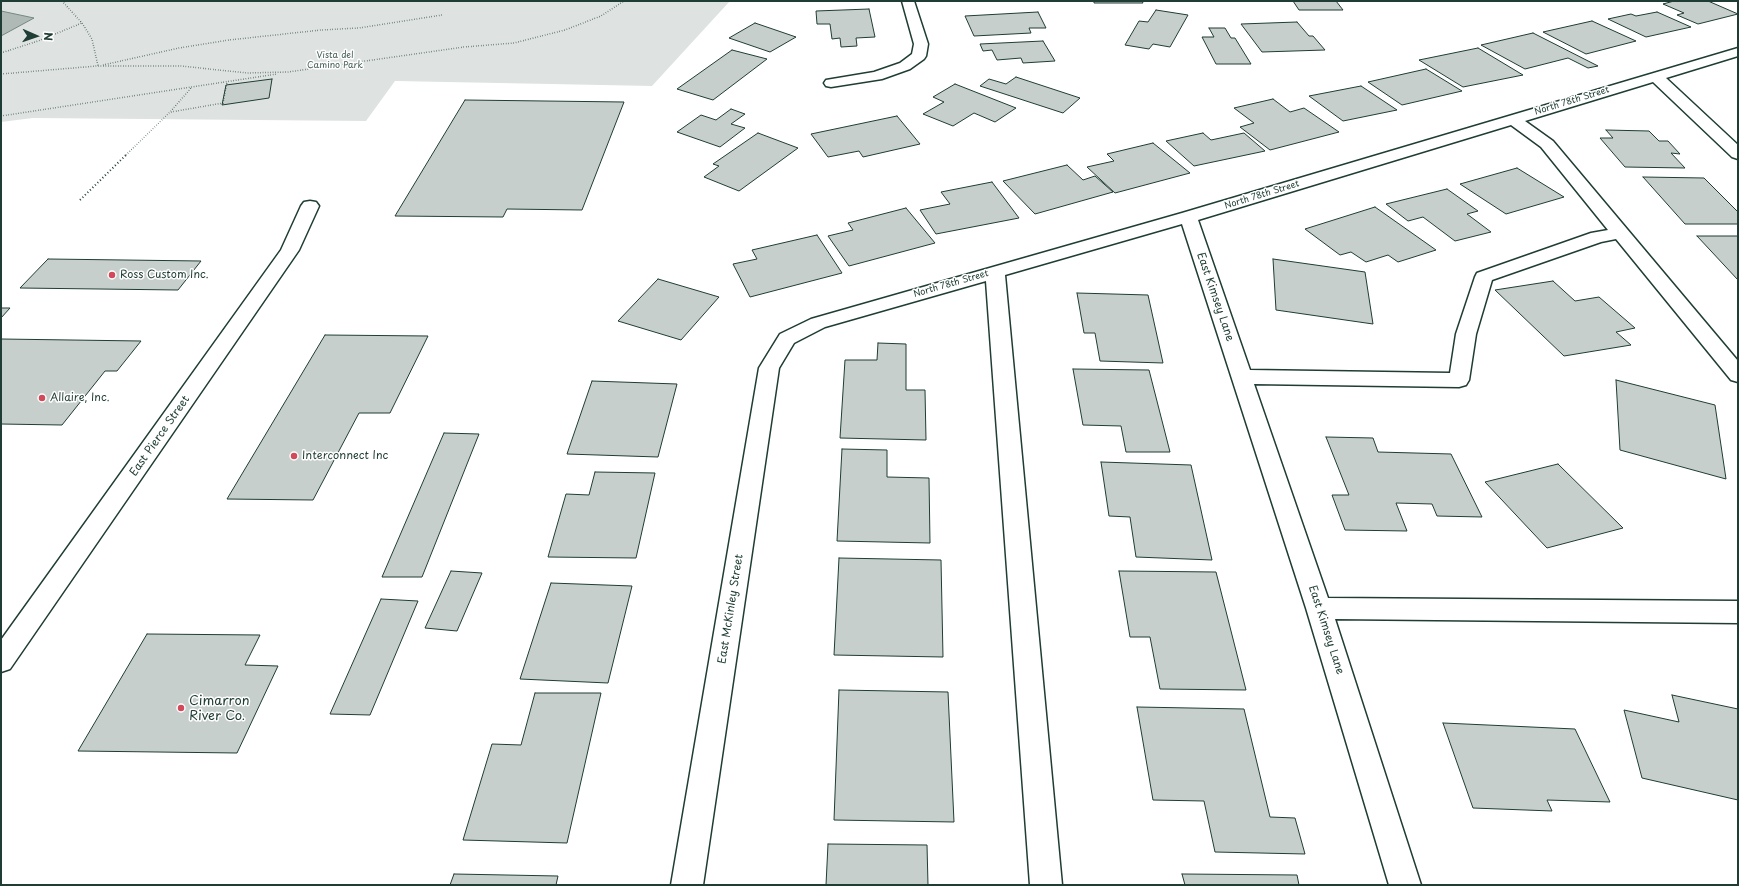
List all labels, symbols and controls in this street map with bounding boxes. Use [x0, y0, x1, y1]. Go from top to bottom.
north arrow [16, 16, 56, 56]
text: N [40, 32, 57, 41]
park label: Vista del Camino Park [307, 51, 363, 72]
street label: North 78th Street [1533, 84, 1611, 118]
street label: North 78th Street [1223, 178, 1301, 212]
street label: East Kimsey Lane [1194, 251, 1236, 343]
place label: Ross Custom Inc. [120, 268, 209, 282]
street label: North 78th Street [912, 268, 990, 300]
marker: Ross Custom Inc. [107, 270, 117, 280]
place label: Allaire, Inc. [50, 391, 110, 405]
marker: Allaire, Inc. [37, 393, 47, 403]
street label: East Pierce Street [127, 393, 193, 479]
place label: Interconnect Inc [302, 449, 388, 463]
marker: Interconnect Inc [289, 451, 299, 461]
street label: East McKinley Street [716, 553, 746, 665]
street label: East Kimsey Lane [1305, 584, 1347, 676]
place label: Cimarron River Co. [189, 693, 250, 724]
marker: Cimarron River Co. [176, 703, 186, 713]

